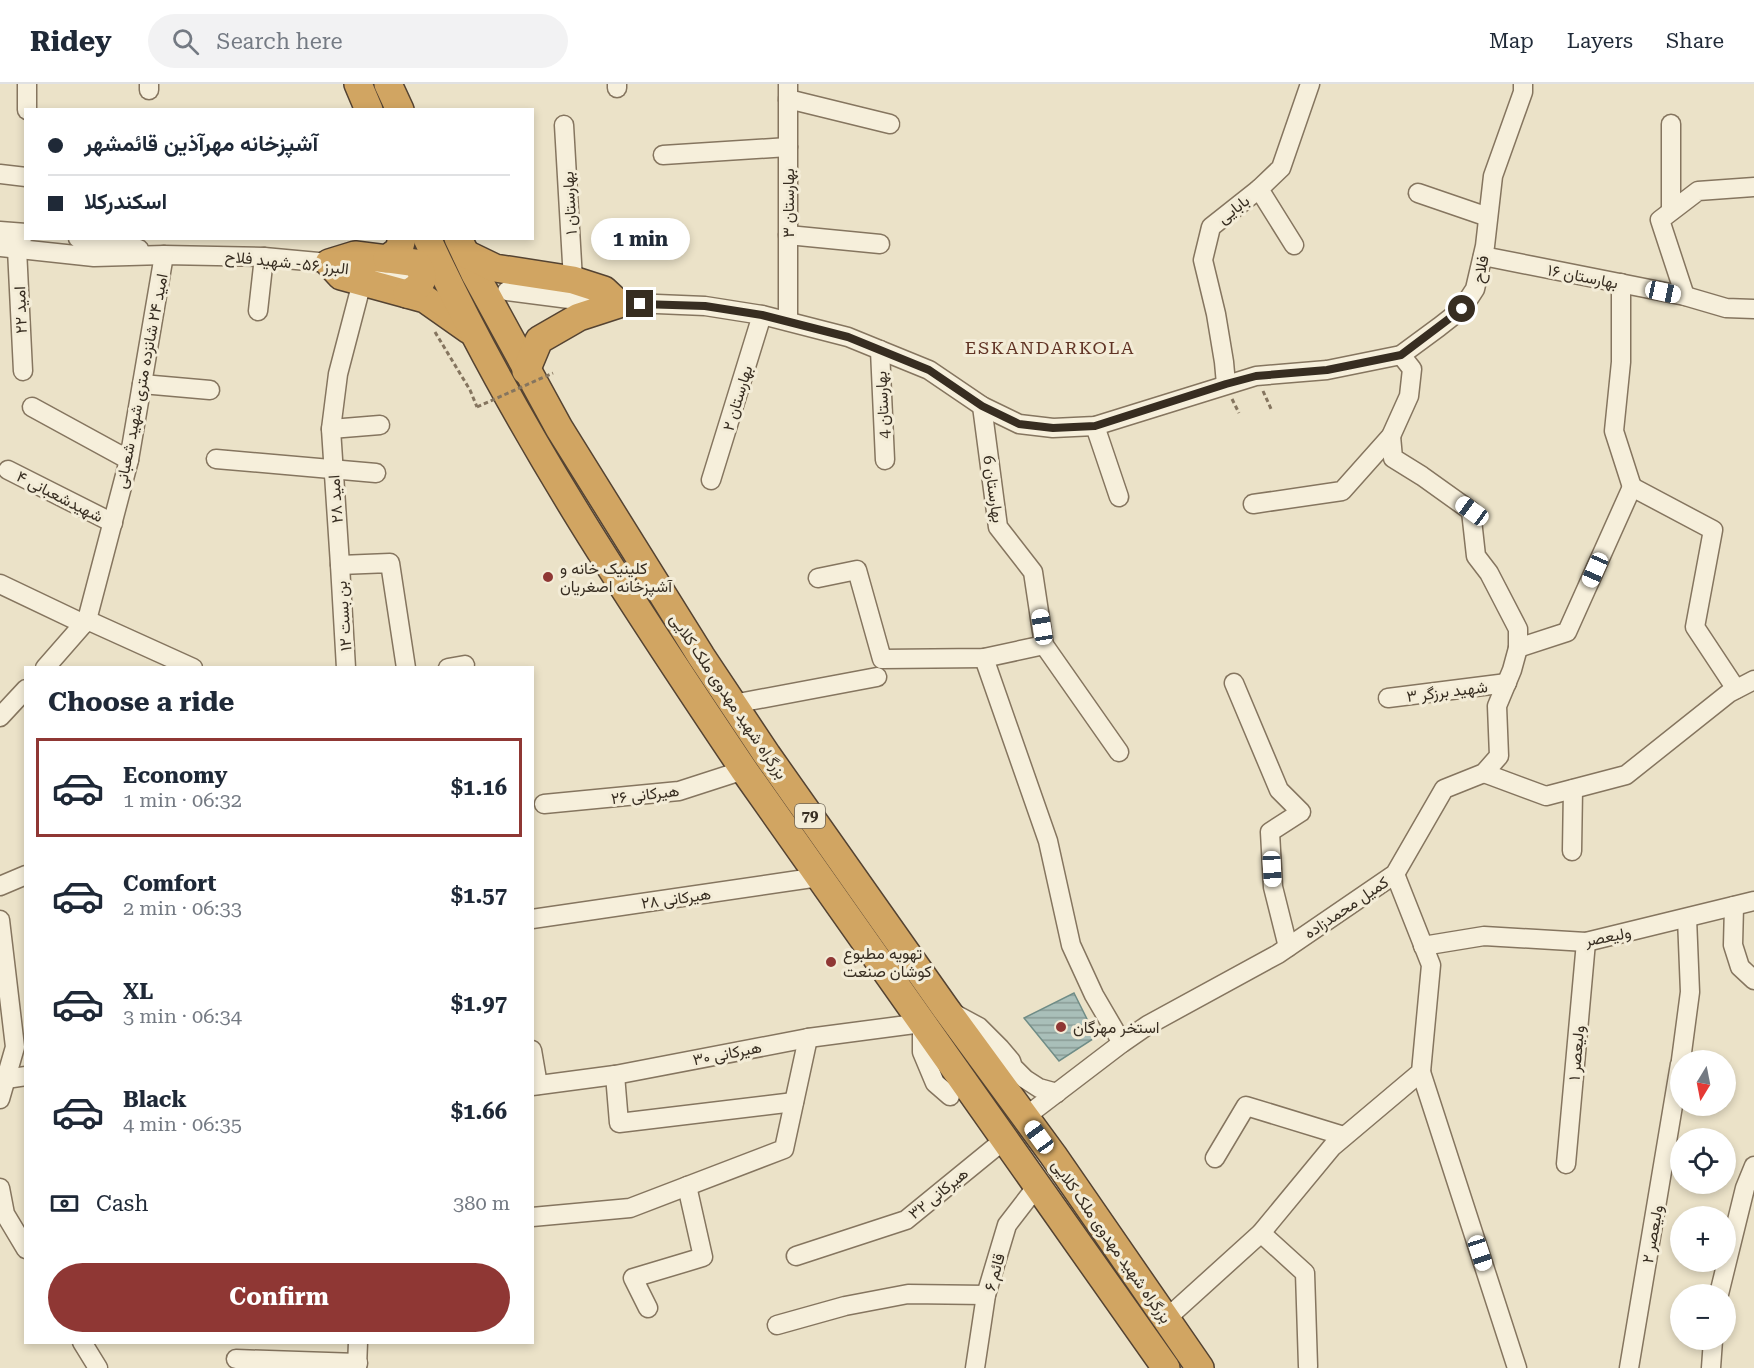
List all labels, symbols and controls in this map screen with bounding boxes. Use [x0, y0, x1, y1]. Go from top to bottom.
search box [148, 14, 568, 68]
text: Ridey [30, 25, 112, 58]
icon: search [169, 25, 202, 58]
text: Search here [217, 29, 343, 54]
text: Map [1489, 29, 1534, 53]
text: Layers [1567, 29, 1633, 53]
text: Share [1666, 29, 1724, 53]
text: آشپزخانه مهرآذین قائمشهر [84, 131, 318, 156]
street label: بهارستان ۳ [779, 168, 799, 238]
street label: بهارستان ۱ [558, 171, 582, 235]
text: اسکندرکلا [84, 189, 167, 214]
street label: بابایی [1214, 191, 1254, 229]
callout: 1 min [590, 217, 690, 259]
text: 1 min [613, 227, 668, 251]
street label: البرز ۵۶- شهید فلاح [224, 247, 350, 280]
street label: فلاح [1468, 254, 1495, 285]
street label: بهارستان ۱۶ [1546, 260, 1620, 294]
street label: امید ۲۴ شانزده متری شهید شعبانی [111, 272, 173, 490]
car [1644, 279, 1682, 305]
street label: امید ۲۲ [10, 286, 31, 334]
route end [626, 290, 653, 317]
route start [1448, 295, 1475, 322]
district label: ESKANDARKOLA [965, 337, 1135, 358]
street label: بهارستان ۲ [719, 363, 757, 433]
street label: بهارستان 4 [871, 371, 895, 439]
street label: بهارستان 6 [978, 454, 1008, 524]
street label: شهیدشعبانی ۴ [13, 467, 106, 527]
street label: امید ۲۸ [324, 474, 347, 524]
car [1452, 493, 1492, 529]
car [1579, 550, 1611, 590]
place label: کلینیک خانه و آشپزخانه اصغریان [560, 559, 673, 598]
marker: کلینیک خانه و آشپزخانه اصغریان [541, 570, 555, 584]
street label: بن بست ۱۲ [332, 580, 356, 652]
car [1030, 608, 1054, 646]
street label: بزرگراه شهید مهدوی ملک کلایی [665, 610, 791, 783]
street label: شهید برزگر ۳ [1405, 677, 1489, 707]
text: Choose a ride [48, 686, 234, 718]
icon: car [51, 761, 105, 815]
text: Economy [123, 763, 227, 788]
text: $1.16 [451, 775, 507, 800]
street label: هیرکانی ۲۶ [610, 781, 680, 809]
text: 1 min · 06:32 [123, 788, 242, 812]
road number: 79 [795, 804, 825, 828]
car [1262, 851, 1282, 887]
icon: car [51, 869, 105, 923]
text: Comfort [123, 871, 216, 896]
street label: کمیل محمدزاده [1300, 872, 1393, 943]
text: $1.57 [451, 883, 507, 908]
street label: هیرکانی ۲۸ [640, 884, 712, 914]
text: 2 min · 06:33 [123, 896, 242, 920]
street label: ولیعصر [1582, 923, 1633, 951]
place label: تهویه مطبوع کوشان صنعت [843, 944, 932, 982]
marker: تهویه مطبوع کوشان صنعت [824, 955, 838, 969]
icon: car [51, 977, 105, 1031]
text: XL [123, 979, 153, 1004]
text: $1.97 [451, 991, 507, 1016]
text: 3 min · 06:34 [123, 1004, 242, 1028]
place label: استخر مهرگان [1073, 1018, 1160, 1038]
marker: استخر مهرگان [1054, 1020, 1068, 1034]
street label: ولیعصر ۱ [1565, 1025, 1589, 1082]
street label: هیرکانی ۳۰ [691, 1038, 763, 1070]
north arrow [1670, 1050, 1736, 1116]
map controls [1670, 1050, 1736, 1350]
icon: car [51, 1085, 105, 1139]
text: Black [123, 1087, 187, 1112]
text: $1.66 [451, 1099, 507, 1124]
text: 4 min · 06:35 [123, 1112, 242, 1136]
car [1021, 1117, 1057, 1157]
button: locate [1670, 1128, 1736, 1194]
street label: بزرگراه شهید مهدوی ملک کلایی [1047, 1156, 1175, 1327]
street label: هیرکانی ۳۲ [905, 1164, 973, 1224]
icon: cash [48, 1187, 81, 1220]
text: Cash [96, 1191, 148, 1216]
text: 380 m [453, 1191, 510, 1215]
street label: ولیعصر ۲ [1638, 1203, 1668, 1265]
button: + [1670, 1206, 1736, 1272]
car [1466, 1233, 1494, 1273]
street label: قائم ۶ [980, 1251, 1010, 1293]
button: Confirm [48, 1263, 510, 1332]
button: − [1670, 1284, 1736, 1350]

